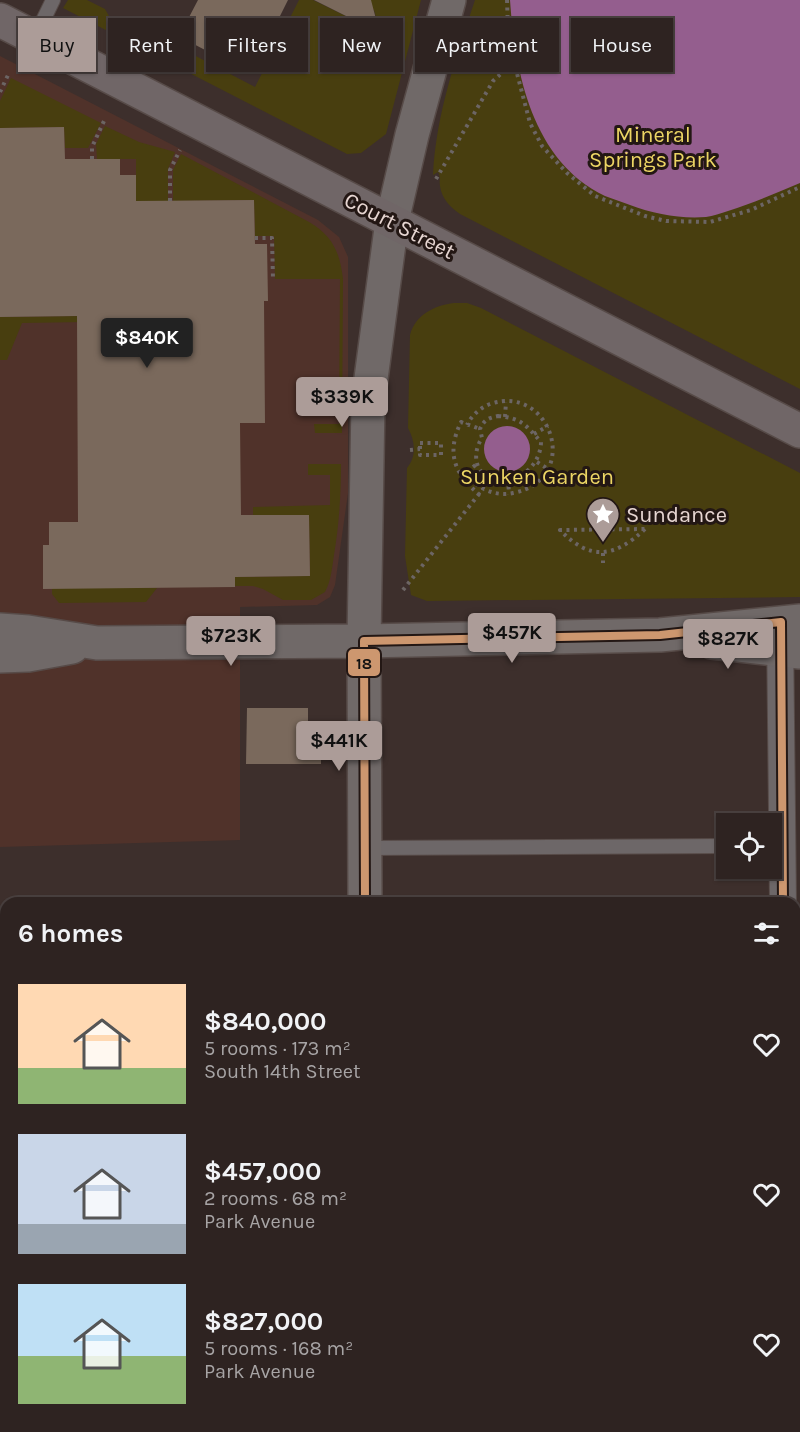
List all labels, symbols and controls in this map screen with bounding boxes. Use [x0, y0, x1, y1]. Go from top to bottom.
chip: Buy [18, 18, 96, 72]
chip: Rent [108, 18, 194, 72]
chip: Filters [206, 18, 308, 72]
chip: New [320, 18, 403, 72]
chip: Apartment [415, 18, 559, 72]
chip: House [571, 18, 673, 72]
park label: Mineral Springs Park [589, 122, 717, 173]
street label: Court Street [340, 187, 459, 265]
pin: $840K [105, 318, 189, 369]
text: $840K [115, 326, 179, 349]
pin: $339K [300, 377, 384, 428]
text: $339K [310, 385, 374, 408]
park label: Sunken Garden [460, 464, 614, 490]
place icon: Sundance [585, 496, 621, 543]
place label: Sundance [626, 502, 727, 528]
pin: $457K [470, 613, 554, 664]
pin: $723K [189, 616, 273, 667]
pin: $827K [686, 619, 770, 670]
text: $457K [482, 621, 542, 644]
text: $723K [200, 624, 262, 647]
text: $827K [697, 627, 759, 650]
line badge: 18 [347, 648, 381, 677]
text: 18 [356, 654, 372, 673]
pin: $441K [297, 721, 381, 772]
text: $441K [310, 729, 368, 752]
map controls [716, 813, 782, 879]
button: locate [716, 813, 782, 879]
icon: filters [750, 917, 783, 950]
text: 6 homes [18, 918, 123, 949]
text: $840,000 [204, 1006, 327, 1037]
icon: home [66, 1008, 138, 1080]
icon: heart [750, 1028, 783, 1061]
text: 5 rooms · 173 m² [204, 1037, 351, 1060]
text: South 14th Street [204, 1060, 361, 1083]
text: $457,000 [204, 1156, 321, 1187]
icon: home [66, 1158, 138, 1230]
icon: heart [750, 1178, 783, 1211]
text: 2 rooms · 68 m² [204, 1187, 347, 1210]
text: Park Avenue [204, 1210, 315, 1233]
text: $827,000 [204, 1306, 323, 1337]
icon: home [66, 1308, 138, 1380]
icon: heart [750, 1328, 783, 1361]
text: 5 rooms · 168 m² [204, 1337, 353, 1360]
text: Park Avenue [204, 1360, 315, 1383]

